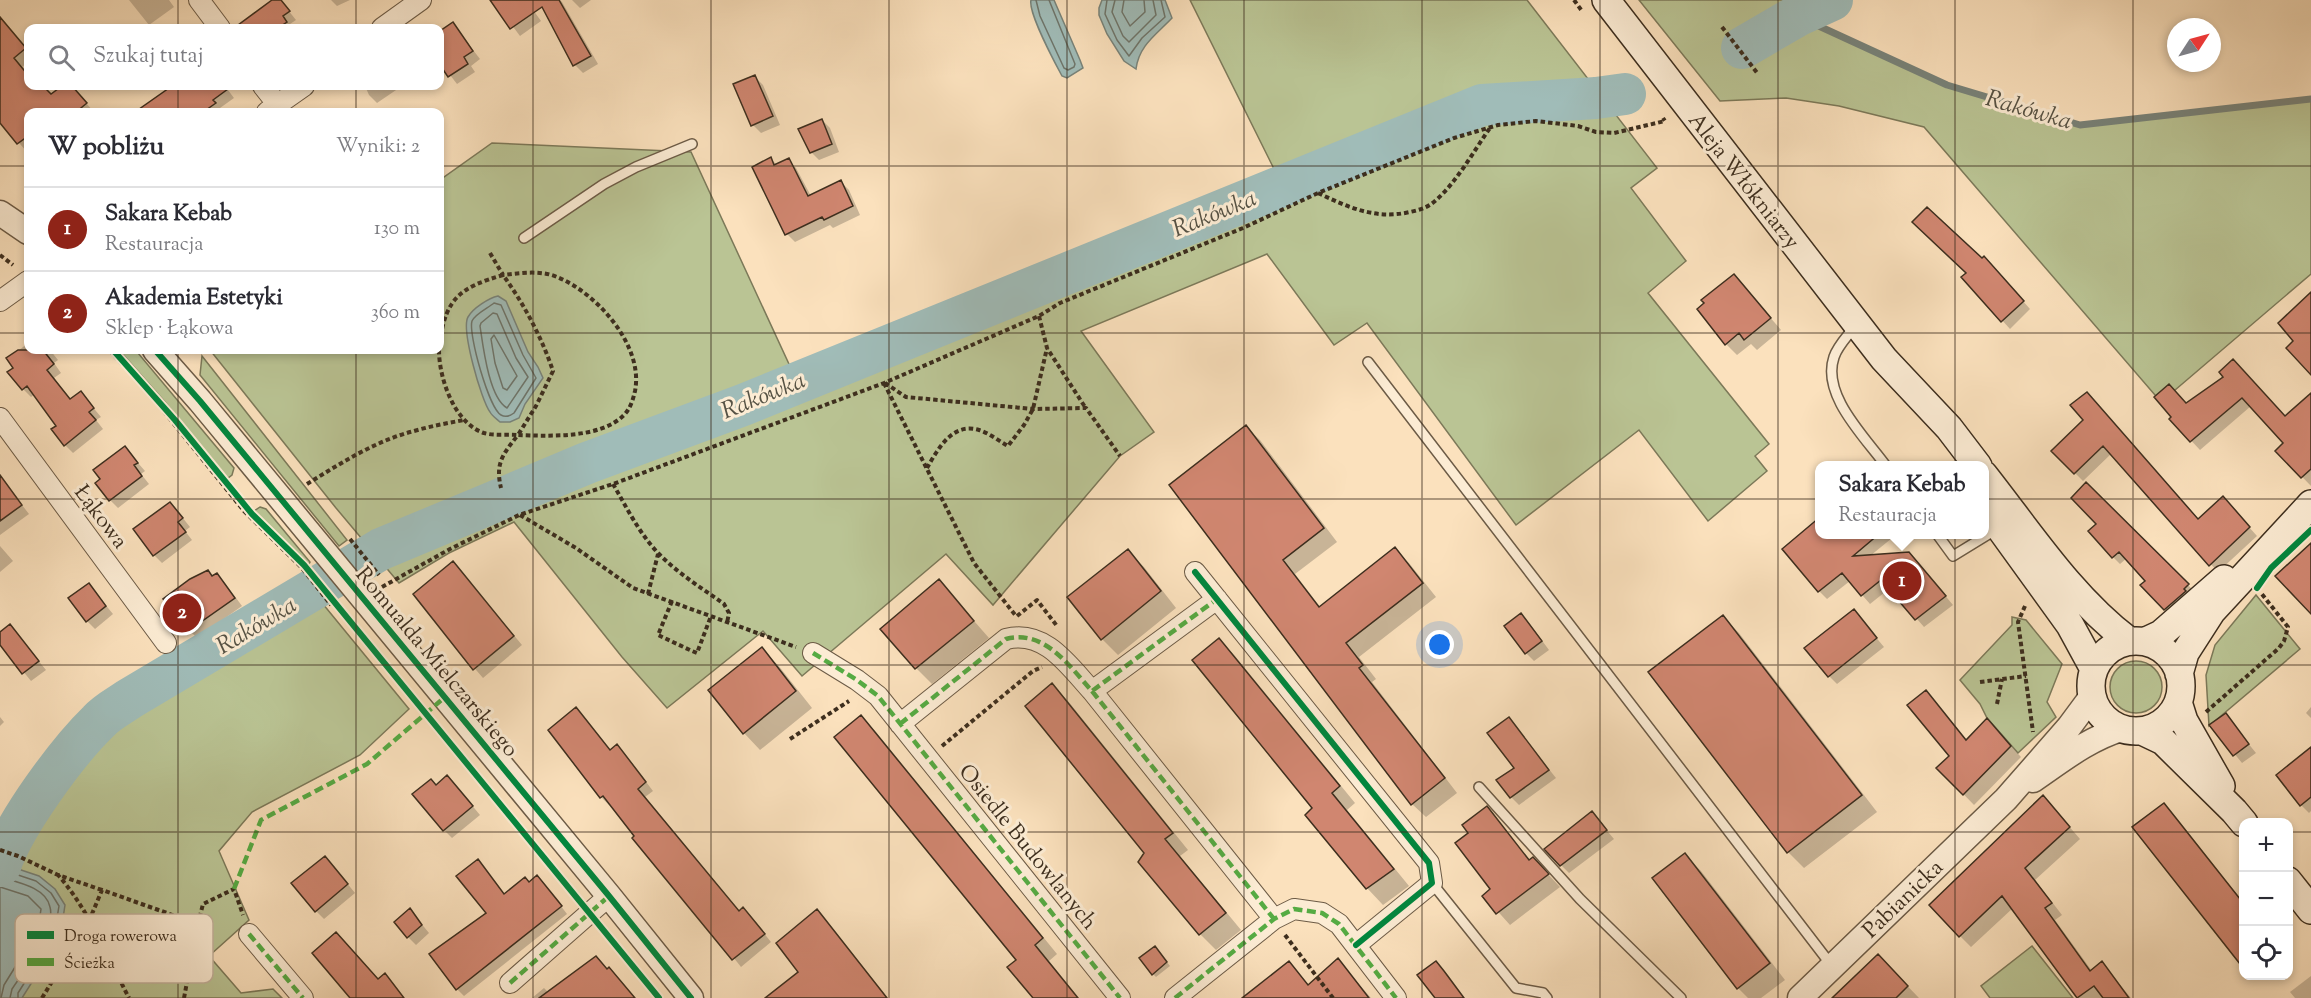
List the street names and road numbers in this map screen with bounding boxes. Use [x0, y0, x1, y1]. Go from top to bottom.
street label: Aleja Włókniarzy [1679, 107, 1806, 257]
street label: Łąkowa [65, 479, 134, 557]
street label: Romualda Mielczarskiego [346, 561, 525, 765]
street label: Osiedle Budowlanych [950, 758, 1104, 938]
street label: Pabianicka [1856, 853, 1952, 947]

